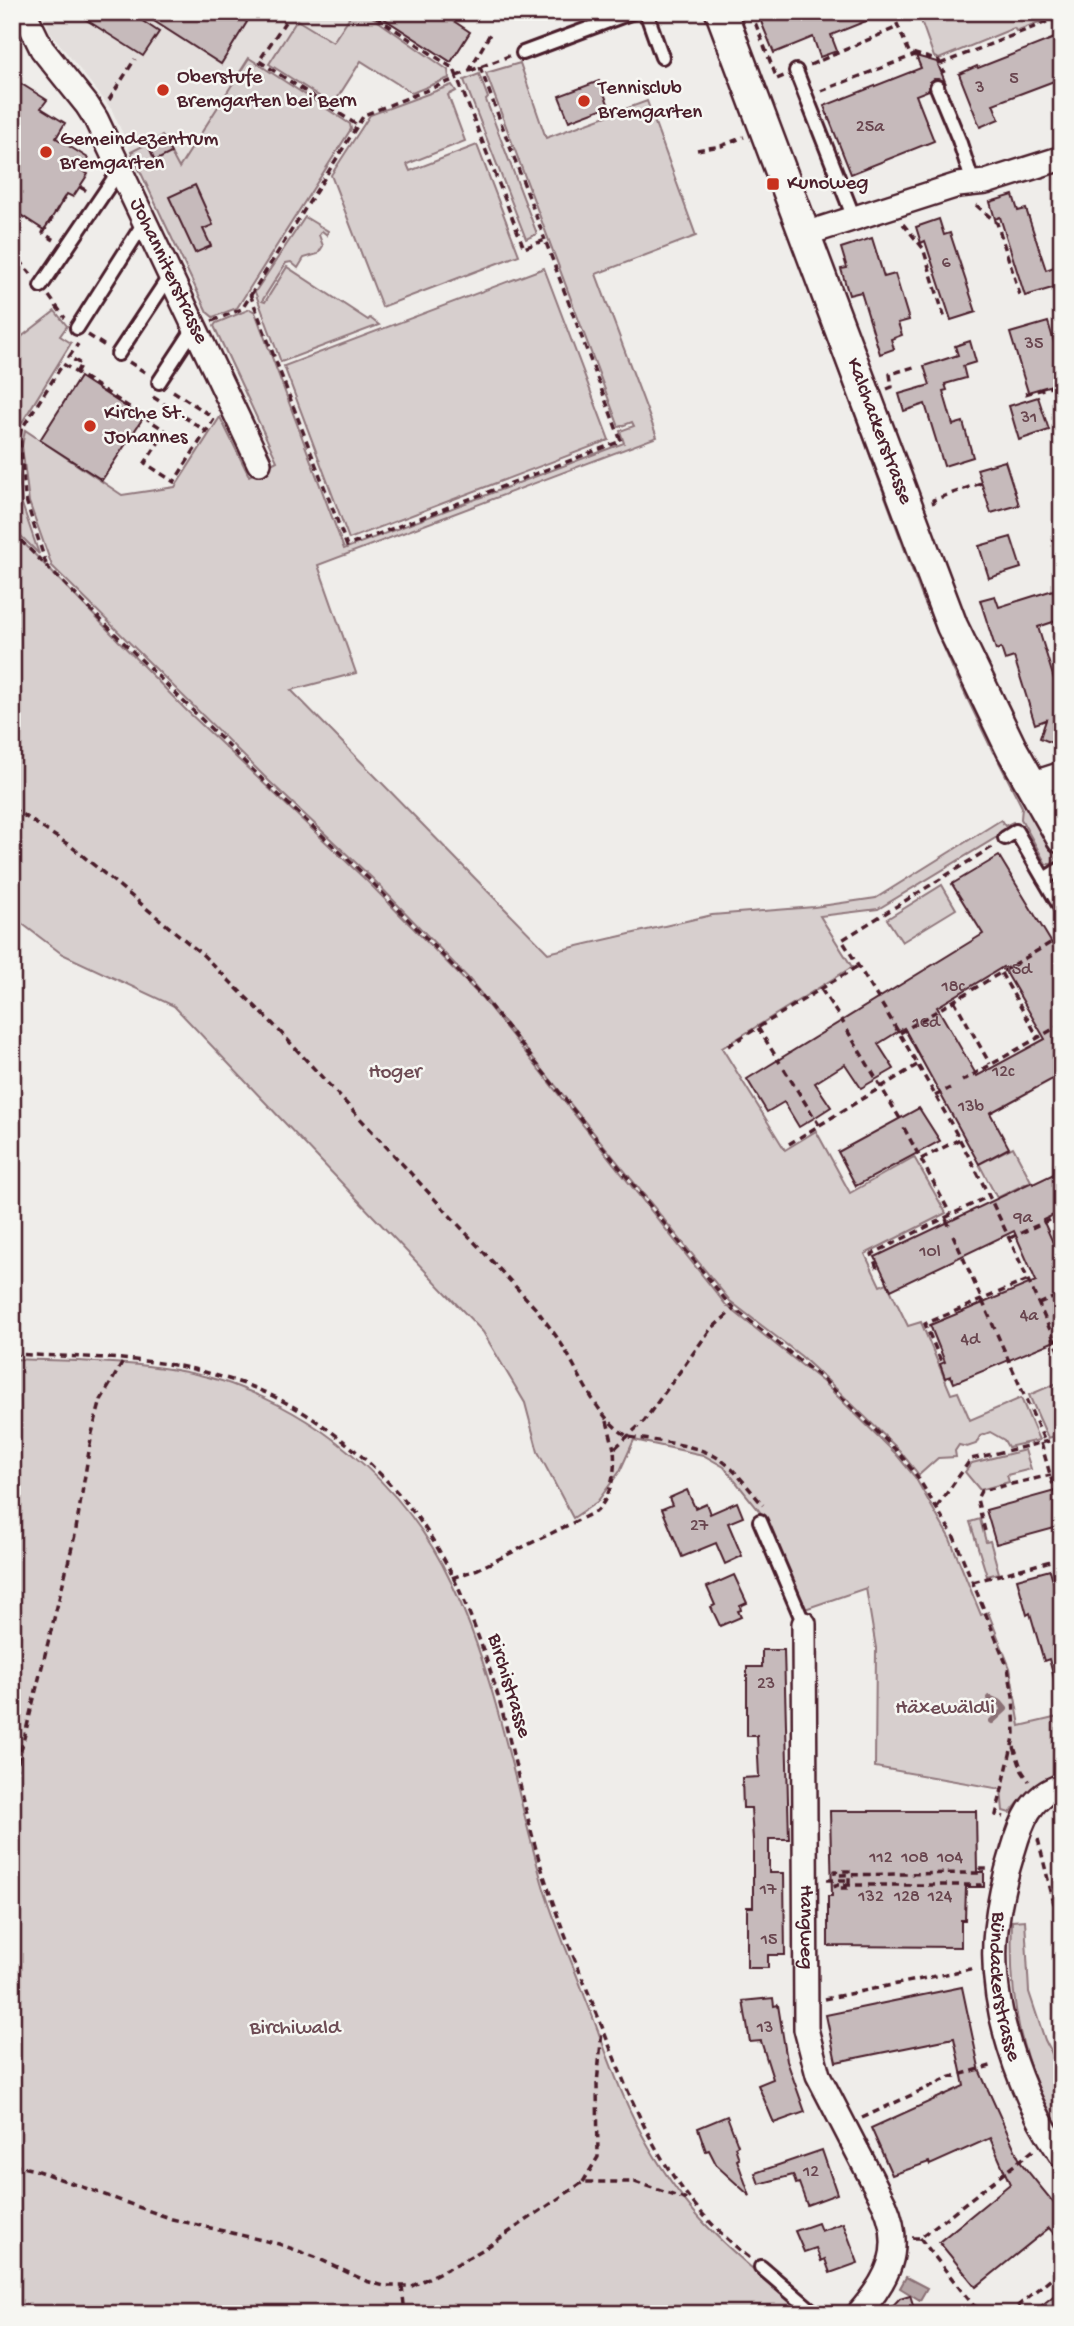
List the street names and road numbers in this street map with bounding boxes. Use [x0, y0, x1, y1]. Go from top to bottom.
street label: Johanniterstrasse [123, 194, 214, 349]
street label: Kalchackerstrasse [840, 355, 918, 509]
street label: Birchistrasse [480, 1630, 536, 1742]
street label: Hangweg [793, 1885, 818, 1969]
street label: Bündackerstrasse [982, 1909, 1026, 2066]

